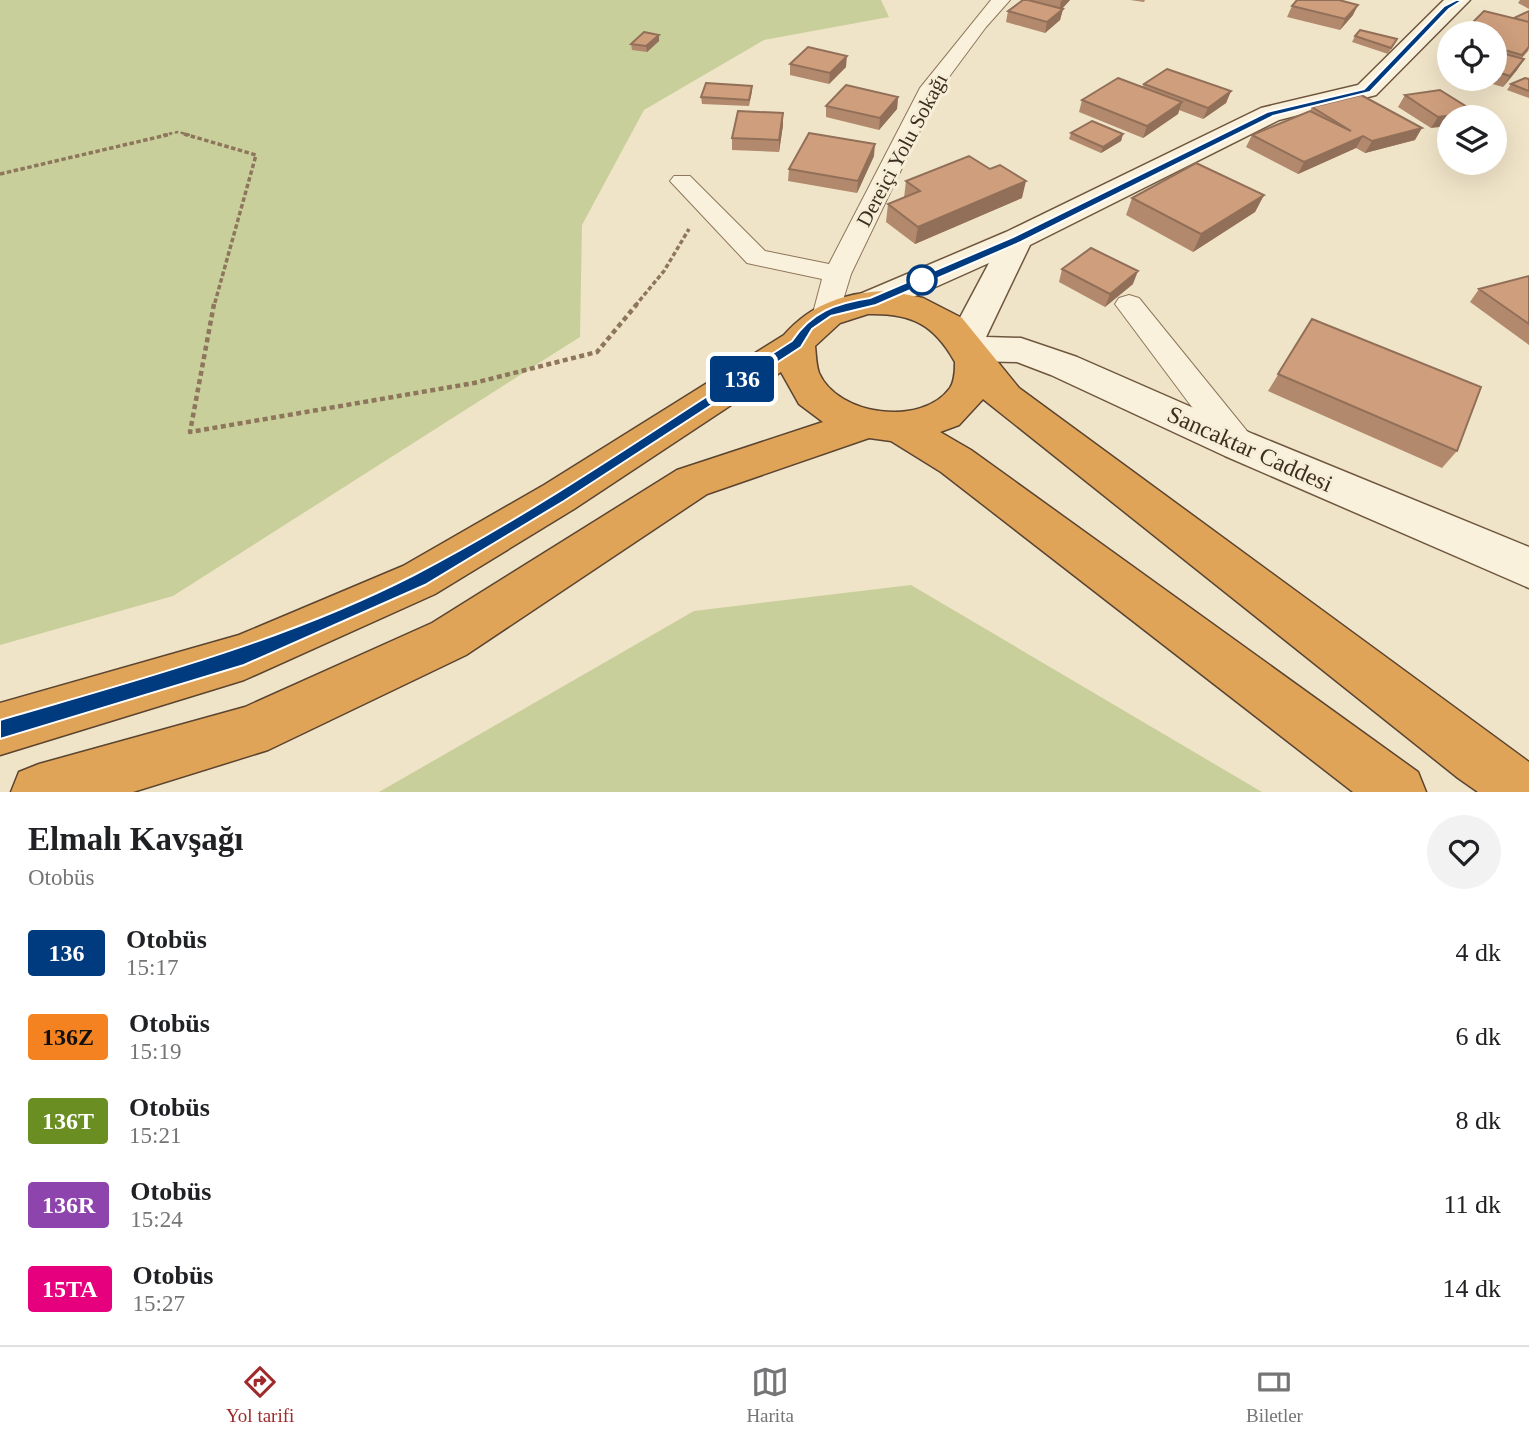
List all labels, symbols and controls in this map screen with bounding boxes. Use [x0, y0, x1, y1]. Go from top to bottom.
map controls [1437, 21, 1507, 175]
button: locate [1437, 21, 1507, 91]
street label: Dereiçi Yolu Sokağı [852, 69, 953, 231]
button: layers [1437, 105, 1507, 175]
unlabelled marker [907, 265, 937, 295]
line badge: 136 [702, 356, 782, 402]
text: 136 [724, 366, 760, 392]
street label: Sancaktar Caddesi [1163, 401, 1337, 497]
button: heart [1427, 815, 1501, 889]
text: Elmalı Kavşağı [28, 821, 243, 857]
text: Otobüs [28, 865, 94, 890]
text: Otobüs [126, 925, 207, 954]
text: 4 dk [1456, 938, 1501, 967]
text: 136 [49, 940, 85, 966]
text: 15:17 [126, 955, 178, 980]
text: Otobüs [129, 1009, 210, 1038]
text: 6 dk [1456, 1022, 1501, 1051]
text: 136Z [42, 1024, 94, 1050]
text: 15:19 [129, 1039, 181, 1064]
text: Otobüs [129, 1093, 210, 1122]
text: 8 dk [1456, 1106, 1501, 1135]
text: 136T [42, 1108, 94, 1134]
text: 15:21 [129, 1123, 181, 1148]
text: Otobüs [130, 1177, 211, 1206]
text: 11 dk [1443, 1190, 1501, 1219]
text: 136R [42, 1192, 95, 1218]
text: 15:24 [130, 1207, 183, 1232]
text: Otobüs [133, 1261, 213, 1290]
text: 14 dk [1443, 1274, 1501, 1303]
text: 15TA [42, 1276, 98, 1302]
text: 15:27 [133, 1291, 185, 1316]
tab: Yol tarifi [226, 1363, 294, 1427]
tab: Harita [746, 1363, 794, 1427]
tab: Biletler [1246, 1363, 1303, 1427]

